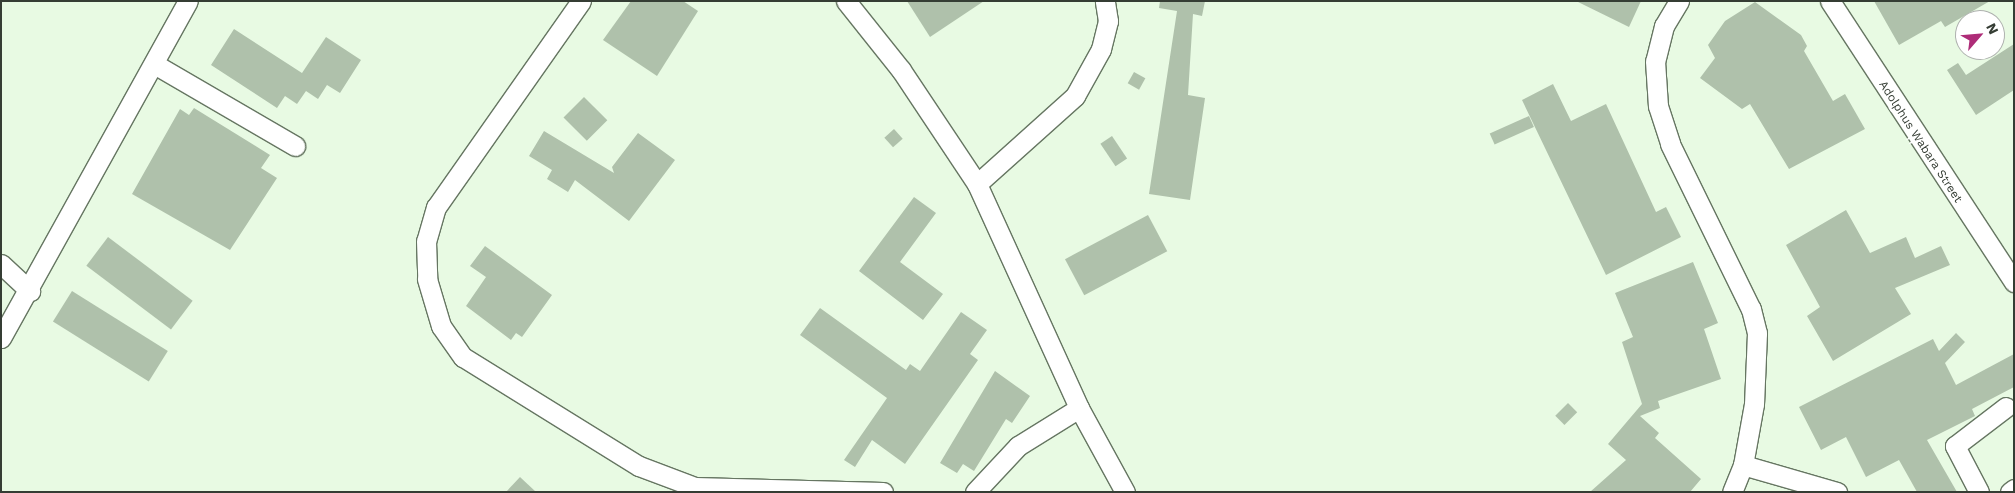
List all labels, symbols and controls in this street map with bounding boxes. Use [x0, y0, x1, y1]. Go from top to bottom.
north arrow [1955, 10, 2005, 60]
text: N [1983, 20, 2002, 37]
street label: Adolphus Wabara Street [1875, 78, 1965, 206]

